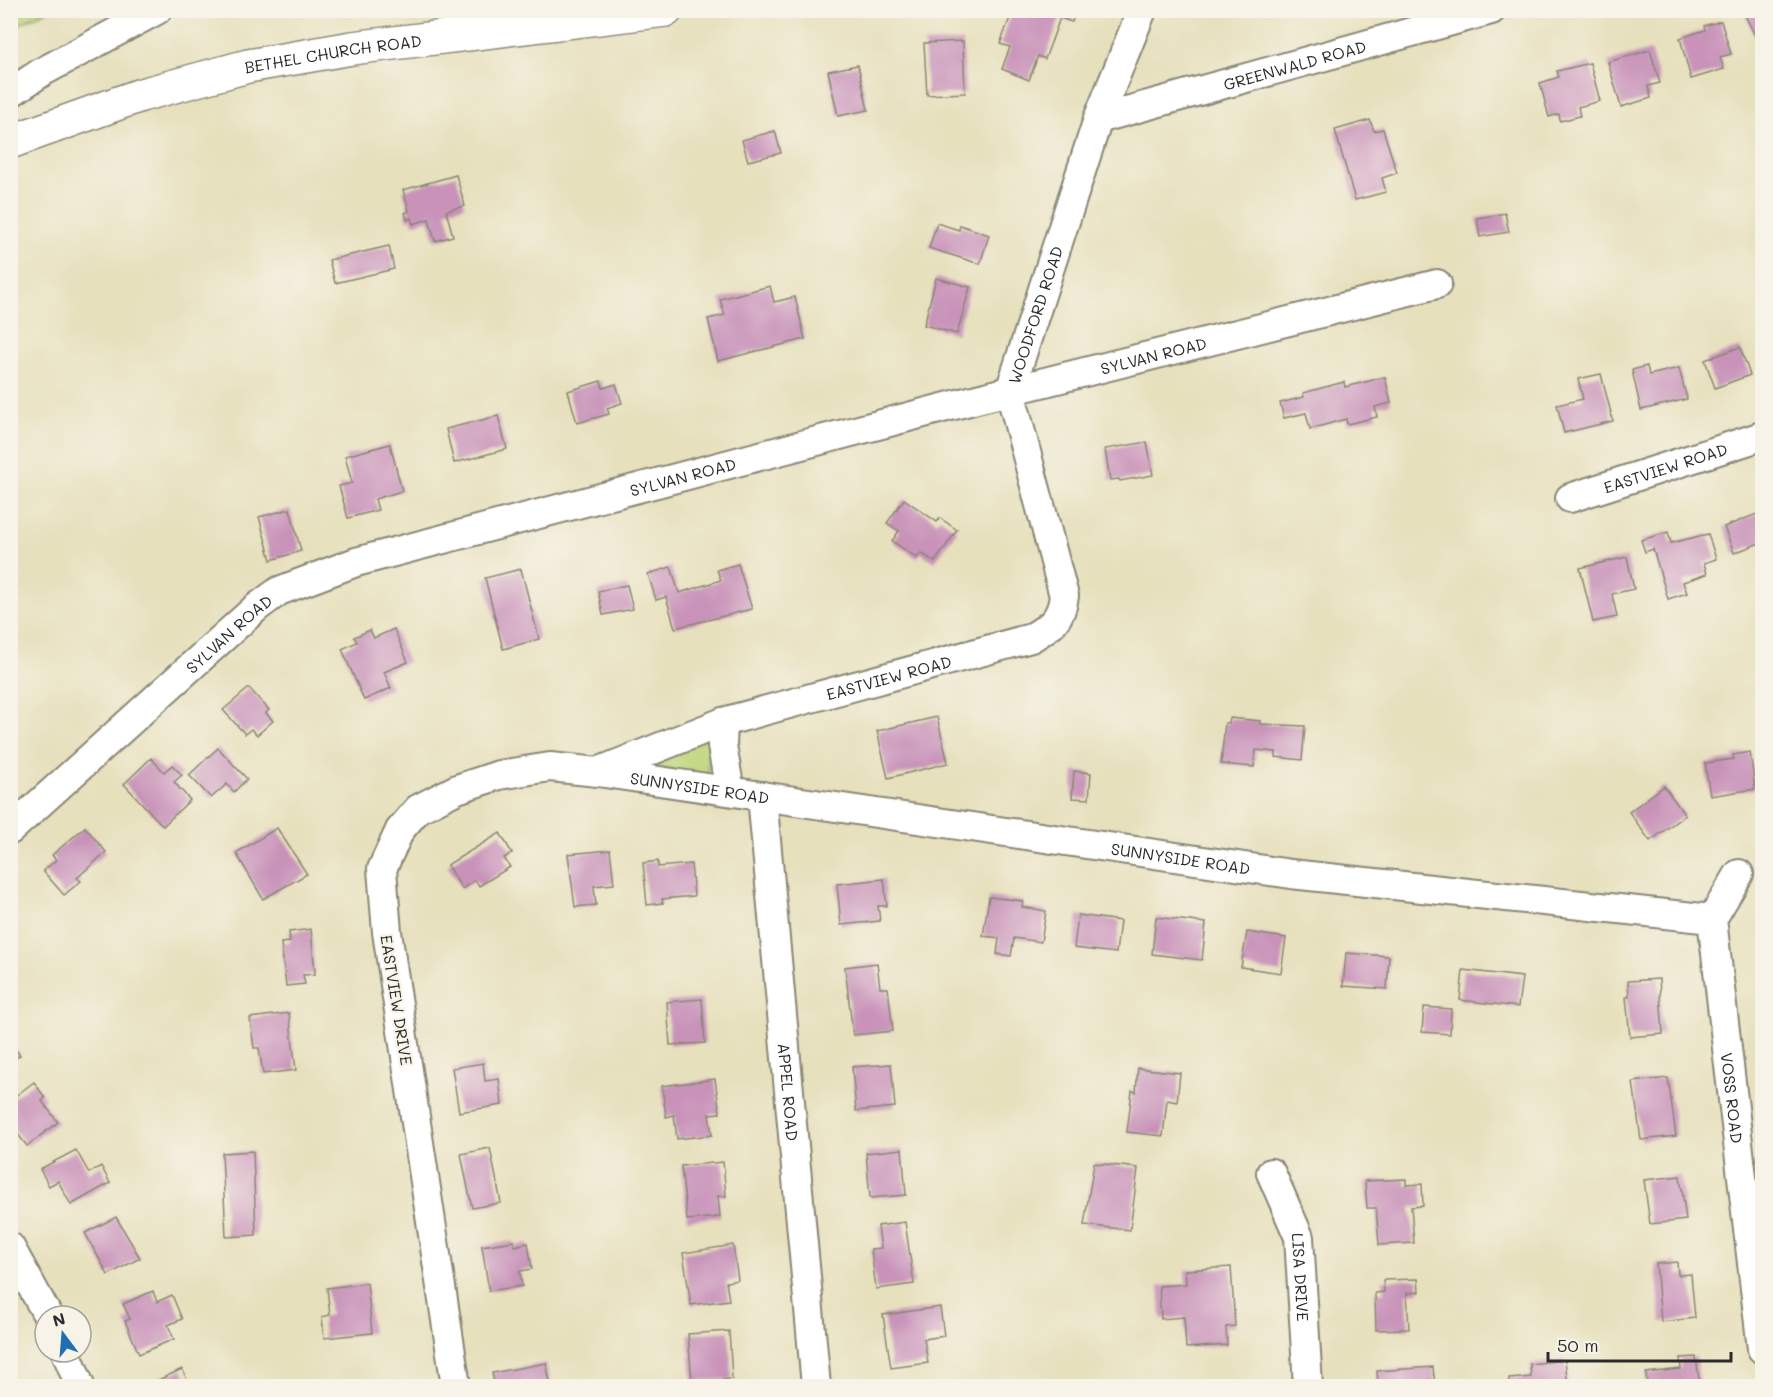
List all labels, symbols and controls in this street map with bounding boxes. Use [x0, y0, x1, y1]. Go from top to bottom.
street label: BETHEL CHURCH ROAD [243, 29, 423, 77]
street label: GREENWALD ROAD [1221, 35, 1368, 94]
street label: WOODFORD ROAD [1003, 243, 1067, 386]
street label: SYLVAN ROAD [1098, 332, 1209, 378]
street label: EASTVIEW ROAD [1601, 437, 1730, 497]
street label: SYLVAN ROAD [627, 452, 738, 500]
street label: SYLVAN ROAD [181, 589, 276, 677]
street label: EASTVIEW ROAD [824, 650, 953, 704]
street label: SUNNYSIDE ROAD [629, 766, 771, 808]
street label: SUNNYSIDE ROAD [1110, 837, 1252, 878]
street label: EASTVIEW DRIVE [376, 933, 418, 1067]
street label: APPEL ROAD [774, 1042, 804, 1142]
street label: VOSS ROAD [1717, 1051, 1748, 1144]
street label: LISA DRIVE [1288, 1232, 1315, 1322]
north arrow [33, 1304, 93, 1364]
text: N [50, 1307, 67, 1331]
scale bar [1548, 1325, 1731, 1363]
text: 50 m [1557, 1333, 1599, 1357]

